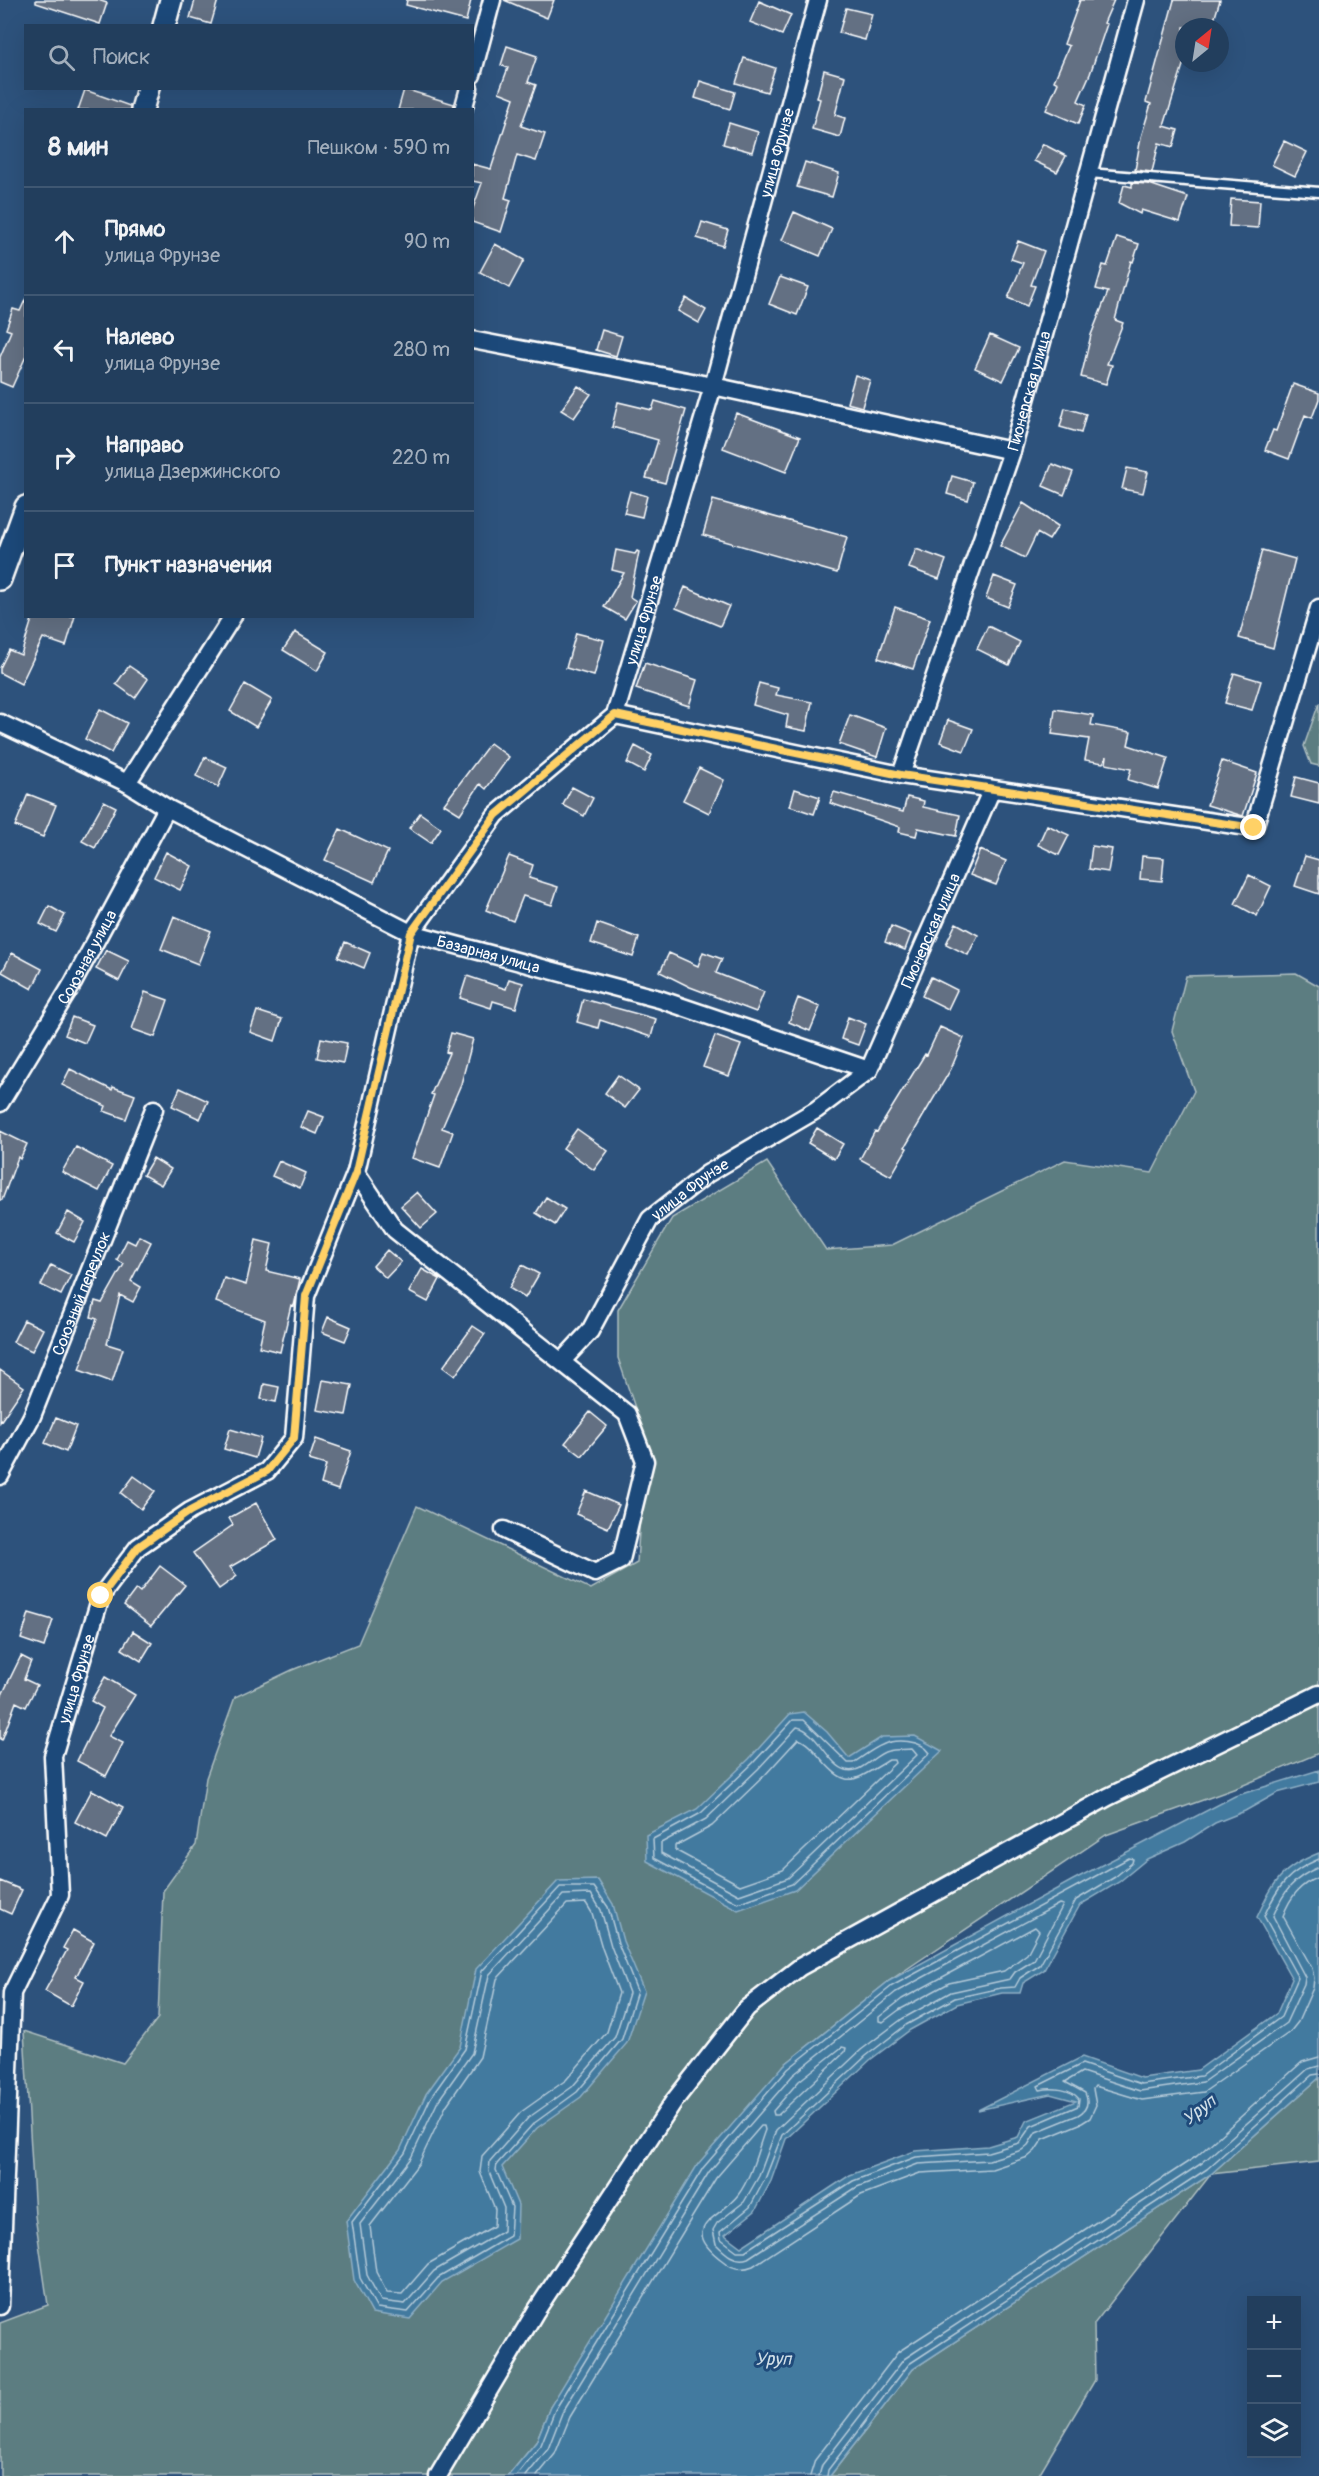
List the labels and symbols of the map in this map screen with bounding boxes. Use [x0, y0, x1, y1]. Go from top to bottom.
north arrow [1175, 18, 1229, 72]
street label: улица Фрунзе [755, 106, 799, 201]
street label: Пионерская улица [1004, 329, 1056, 453]
street label: улица Фрунзе [621, 573, 667, 668]
route end [1240, 814, 1266, 840]
street label: Пионерская улица [897, 870, 965, 991]
street label: Союзная улица [53, 906, 122, 1008]
street label: Базарная улица [434, 931, 542, 978]
street label: улица Фрунзе [647, 1154, 733, 1226]
street label: Союзный переулок [48, 1229, 115, 1359]
route start [87, 1582, 113, 1608]
street label: улица Фрунзе [54, 1632, 100, 1727]
water label: Уруп [1178, 2089, 1222, 2131]
water label: Уруп [755, 2348, 793, 2371]

